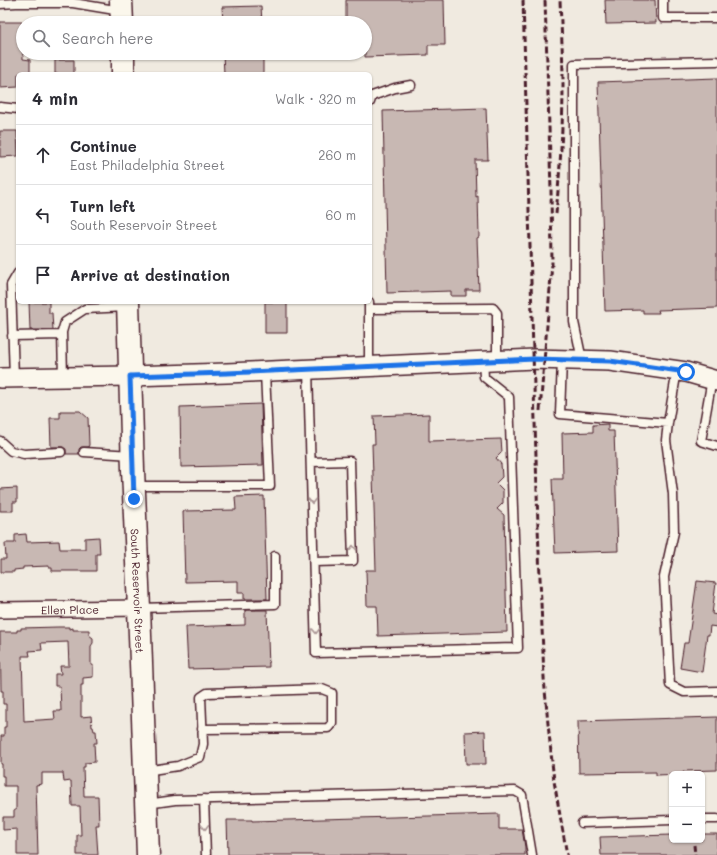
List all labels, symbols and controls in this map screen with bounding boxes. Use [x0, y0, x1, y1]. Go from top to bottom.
search box [16, 16, 372, 60]
icon: search [30, 27, 52, 49]
text: Search here [62, 28, 153, 48]
text: 4 min [32, 87, 78, 109]
text: Walk · 320 m [275, 90, 356, 107]
text: Continue [70, 136, 137, 156]
icon: ahead [32, 144, 54, 166]
text: 260 m [318, 146, 356, 163]
text: East Philadelphia Street [70, 156, 225, 173]
text: Turn left [70, 196, 135, 216]
icon: left [32, 204, 54, 226]
text: 60 m [326, 206, 356, 223]
text: South Reservoir Street [70, 216, 217, 233]
icon: arrive [32, 264, 54, 286]
text: Arrive at destination [70, 265, 230, 285]
route start [677, 363, 695, 381]
route end [125, 490, 143, 508]
one-way arrow [308, 498, 316, 504]
street label: South Reservoir Street [128, 528, 148, 654]
one-way arrow [348, 545, 357, 551]
street label: Ellen Place [41, 601, 99, 617]
one-way arrow [312, 628, 320, 634]
map controls [669, 771, 705, 843]
button: + [669, 771, 705, 807]
button: − [669, 807, 705, 843]
one-way arrow [201, 824, 209, 830]

